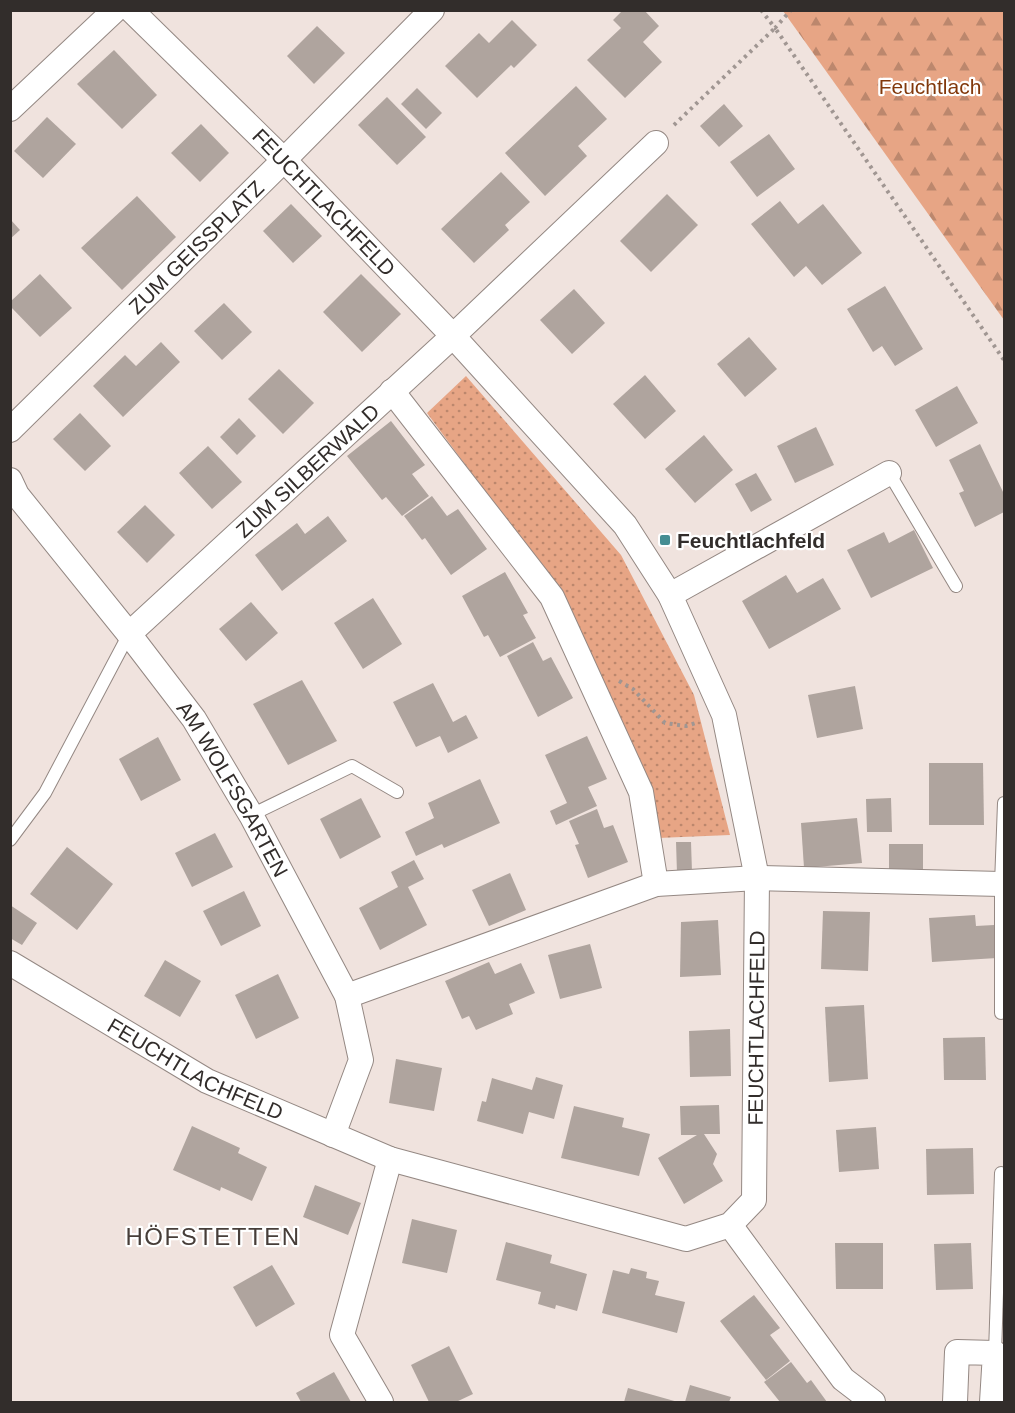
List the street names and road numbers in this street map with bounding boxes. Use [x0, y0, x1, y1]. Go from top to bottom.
street label: FEUCHTLACHFELD [248, 124, 400, 280]
street label: ZUM GEISSPLATZ [124, 176, 268, 318]
street label: ZUM SILBERWALD [231, 399, 383, 541]
street label: AM WOLFSGARTEN [173, 696, 293, 880]
street label: FEUCHTLACHFELD [743, 930, 768, 1126]
street label: FEUCHTLACHFELD [104, 1013, 287, 1124]

